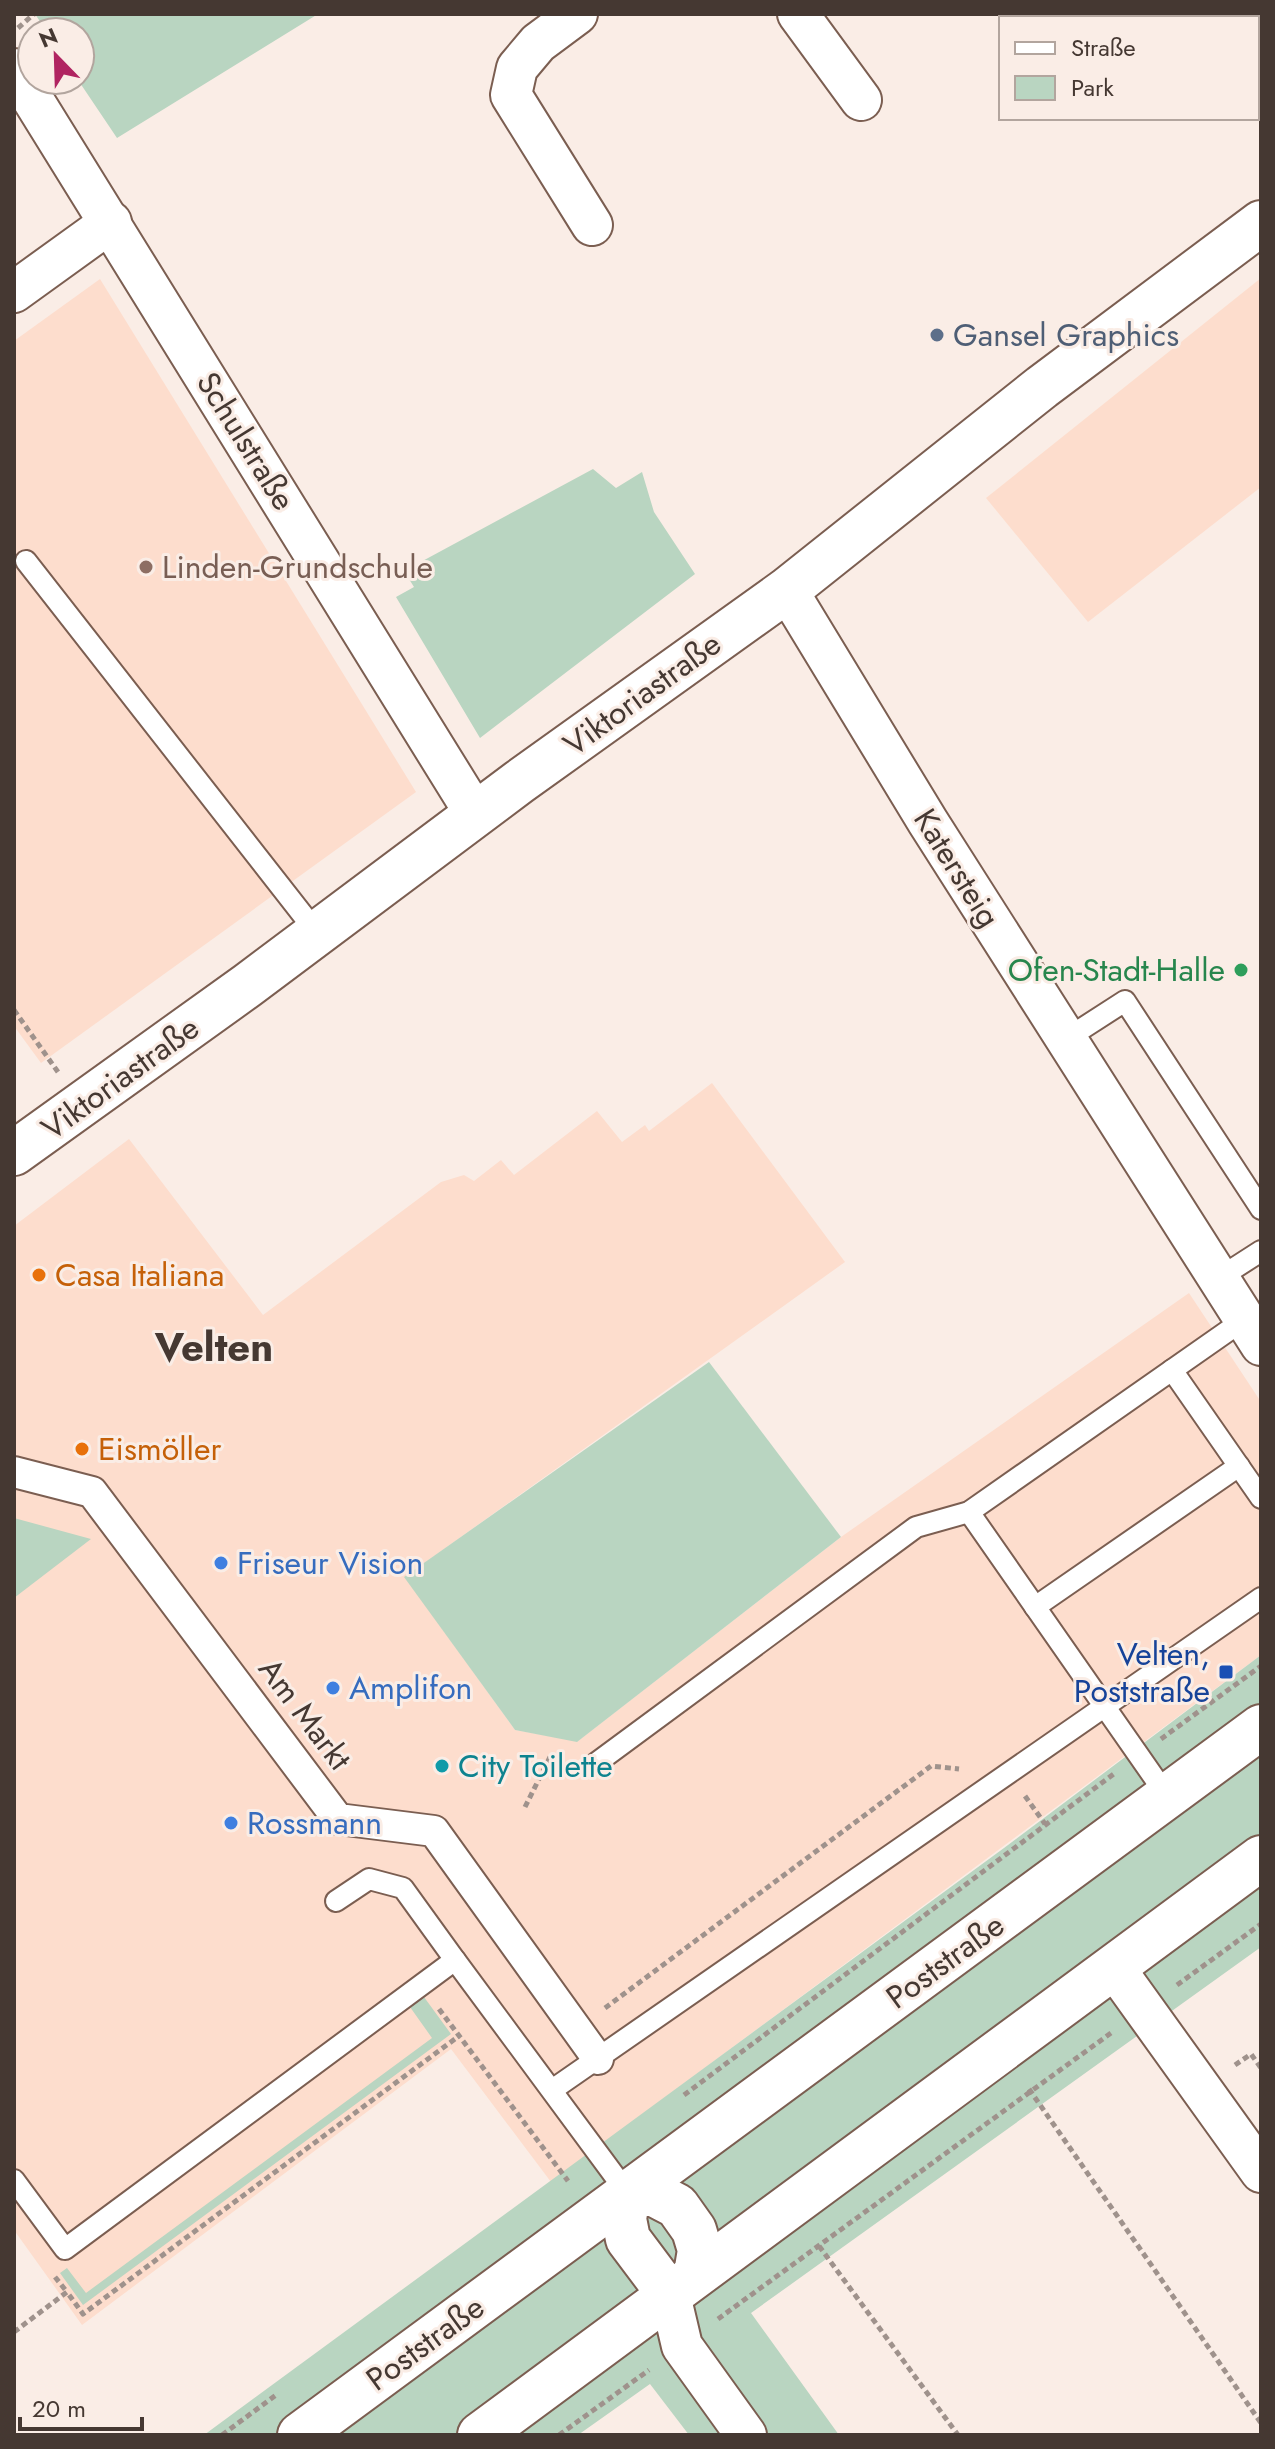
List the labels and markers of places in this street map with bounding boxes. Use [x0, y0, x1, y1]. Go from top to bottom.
place label: Gansel Graphics [953, 312, 1179, 358]
marker: Gansel Graphics [928, 326, 946, 344]
place label: Linden-Grundschule [162, 544, 433, 590]
marker: Linden-Grundschule [137, 558, 155, 576]
place label: Ofen-Stadt-Halle [1008, 947, 1225, 993]
marker: Ofen-Stadt-Halle [1232, 961, 1250, 979]
place label: Casa Italiana [55, 1252, 224, 1298]
marker: Casa Italiana [30, 1266, 48, 1284]
place label: Eismöller [98, 1426, 221, 1472]
marker: Eismöller [73, 1440, 91, 1458]
place label: Friseur Vision [237, 1540, 423, 1586]
marker: Friseur Vision [212, 1554, 230, 1572]
place label: Velten, Poststraße [1074, 1631, 1210, 1714]
marker: Velten, Poststraße [1217, 1663, 1235, 1681]
place label: Amplifon [349, 1665, 472, 1711]
marker: Amplifon [324, 1679, 342, 1697]
place label: City Toilette [458, 1743, 613, 1789]
marker: City Toilette [433, 1757, 451, 1775]
place label: Rossmann [247, 1800, 382, 1846]
marker: Rossmann [222, 1814, 240, 1832]

